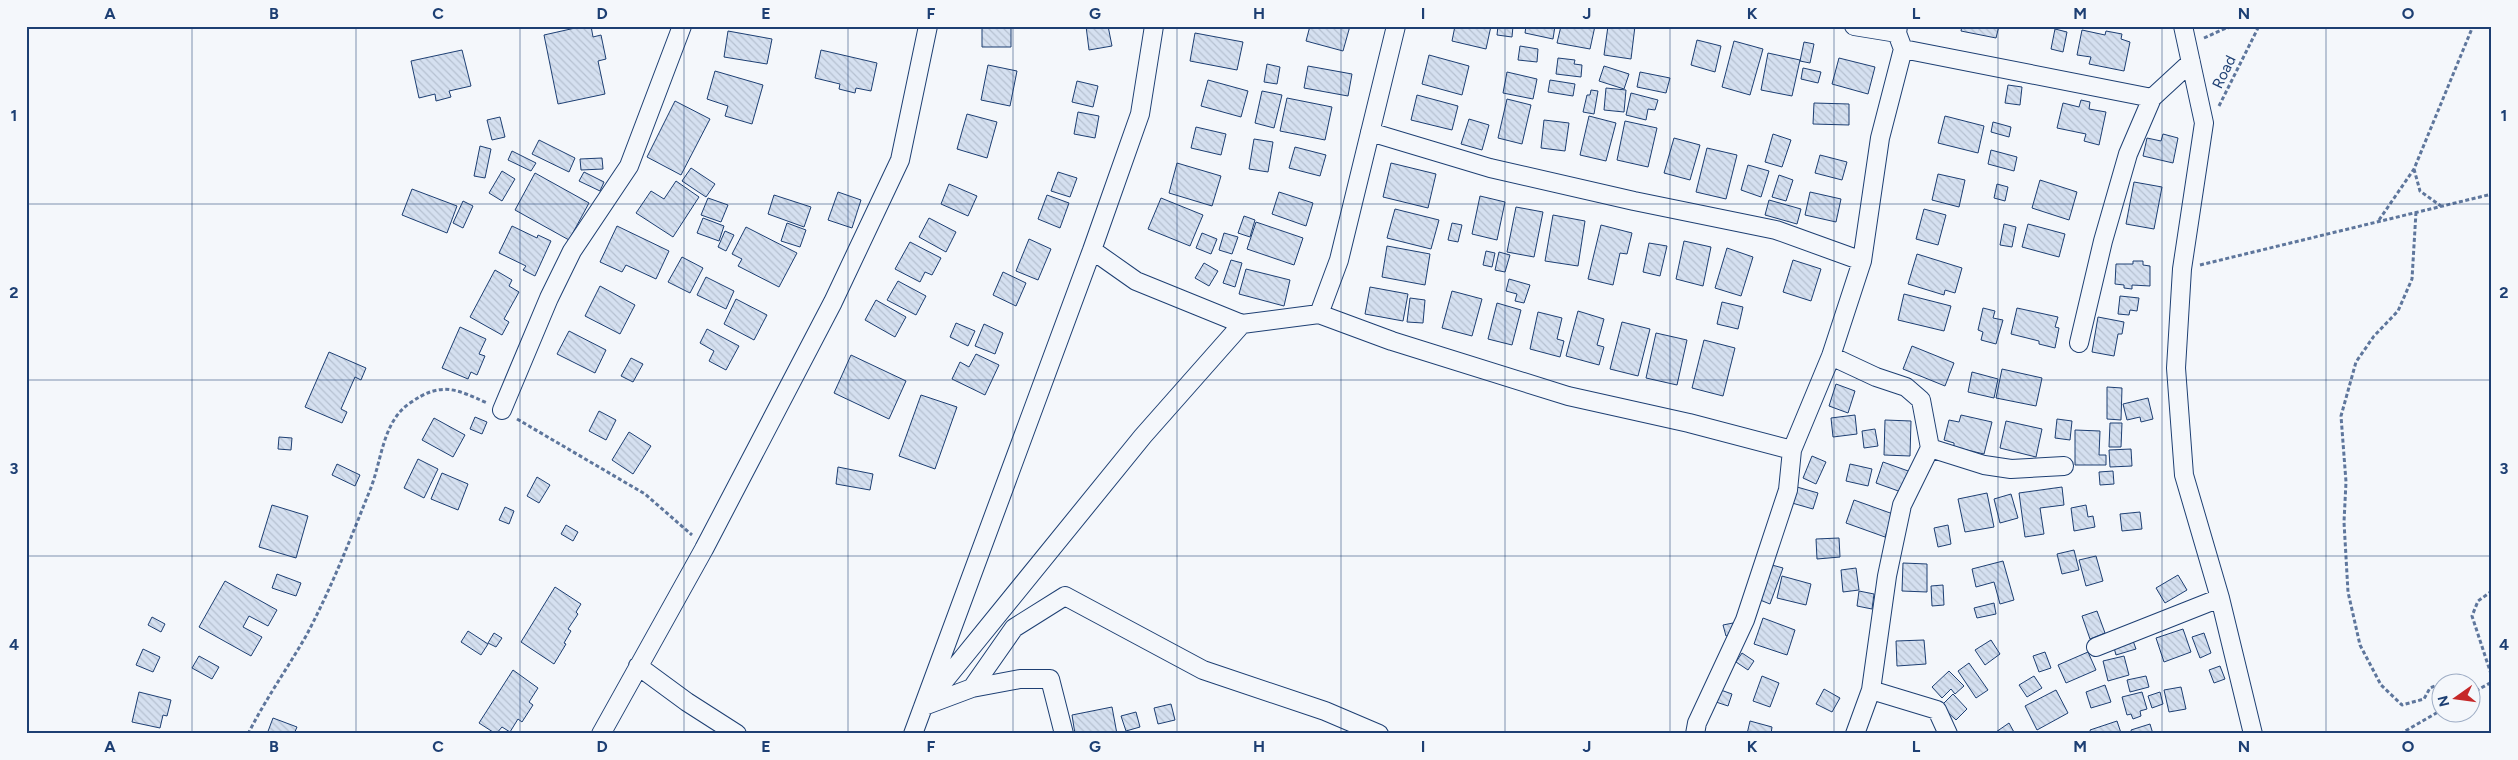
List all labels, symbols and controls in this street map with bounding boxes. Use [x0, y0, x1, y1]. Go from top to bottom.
text: A [104, 4, 116, 23]
text: B [269, 4, 279, 23]
text: C [432, 4, 444, 23]
text: D [596, 4, 608, 23]
text: E [761, 4, 771, 23]
text: F [927, 4, 936, 23]
text: G [1089, 4, 1101, 23]
text: H [1253, 4, 1265, 23]
text: I [1421, 4, 1425, 23]
text: J [1583, 4, 1591, 23]
text: K [1747, 4, 1758, 23]
text: L [1912, 4, 1921, 23]
text: M [2073, 4, 2087, 23]
text: N [2238, 4, 2250, 23]
text: O [2402, 4, 2415, 23]
street label: Road [2208, 53, 2240, 91]
text: 1 [11, 106, 17, 125]
text: 1 [2501, 106, 2507, 125]
text: 2 [9, 283, 19, 302]
text: 2 [2499, 283, 2509, 302]
text: 3 [10, 459, 19, 478]
text: 3 [2500, 459, 2509, 478]
text: 4 [9, 635, 19, 654]
text: 4 [2499, 635, 2509, 654]
north arrow [2430, 672, 2480, 722]
text: N [2434, 694, 2453, 708]
text: A [104, 737, 116, 756]
text: B [269, 737, 279, 756]
text: C [432, 737, 444, 756]
text: D [596, 737, 608, 756]
text: E [761, 737, 771, 756]
text: F [927, 737, 936, 756]
text: G [1089, 737, 1101, 756]
text: H [1253, 737, 1265, 756]
text: I [1421, 737, 1425, 756]
text: J [1583, 737, 1591, 756]
text: K [1747, 737, 1758, 756]
text: L [1912, 737, 1921, 756]
text: M [2073, 737, 2087, 756]
text: N [2238, 737, 2250, 756]
text: O [2402, 737, 2415, 756]

